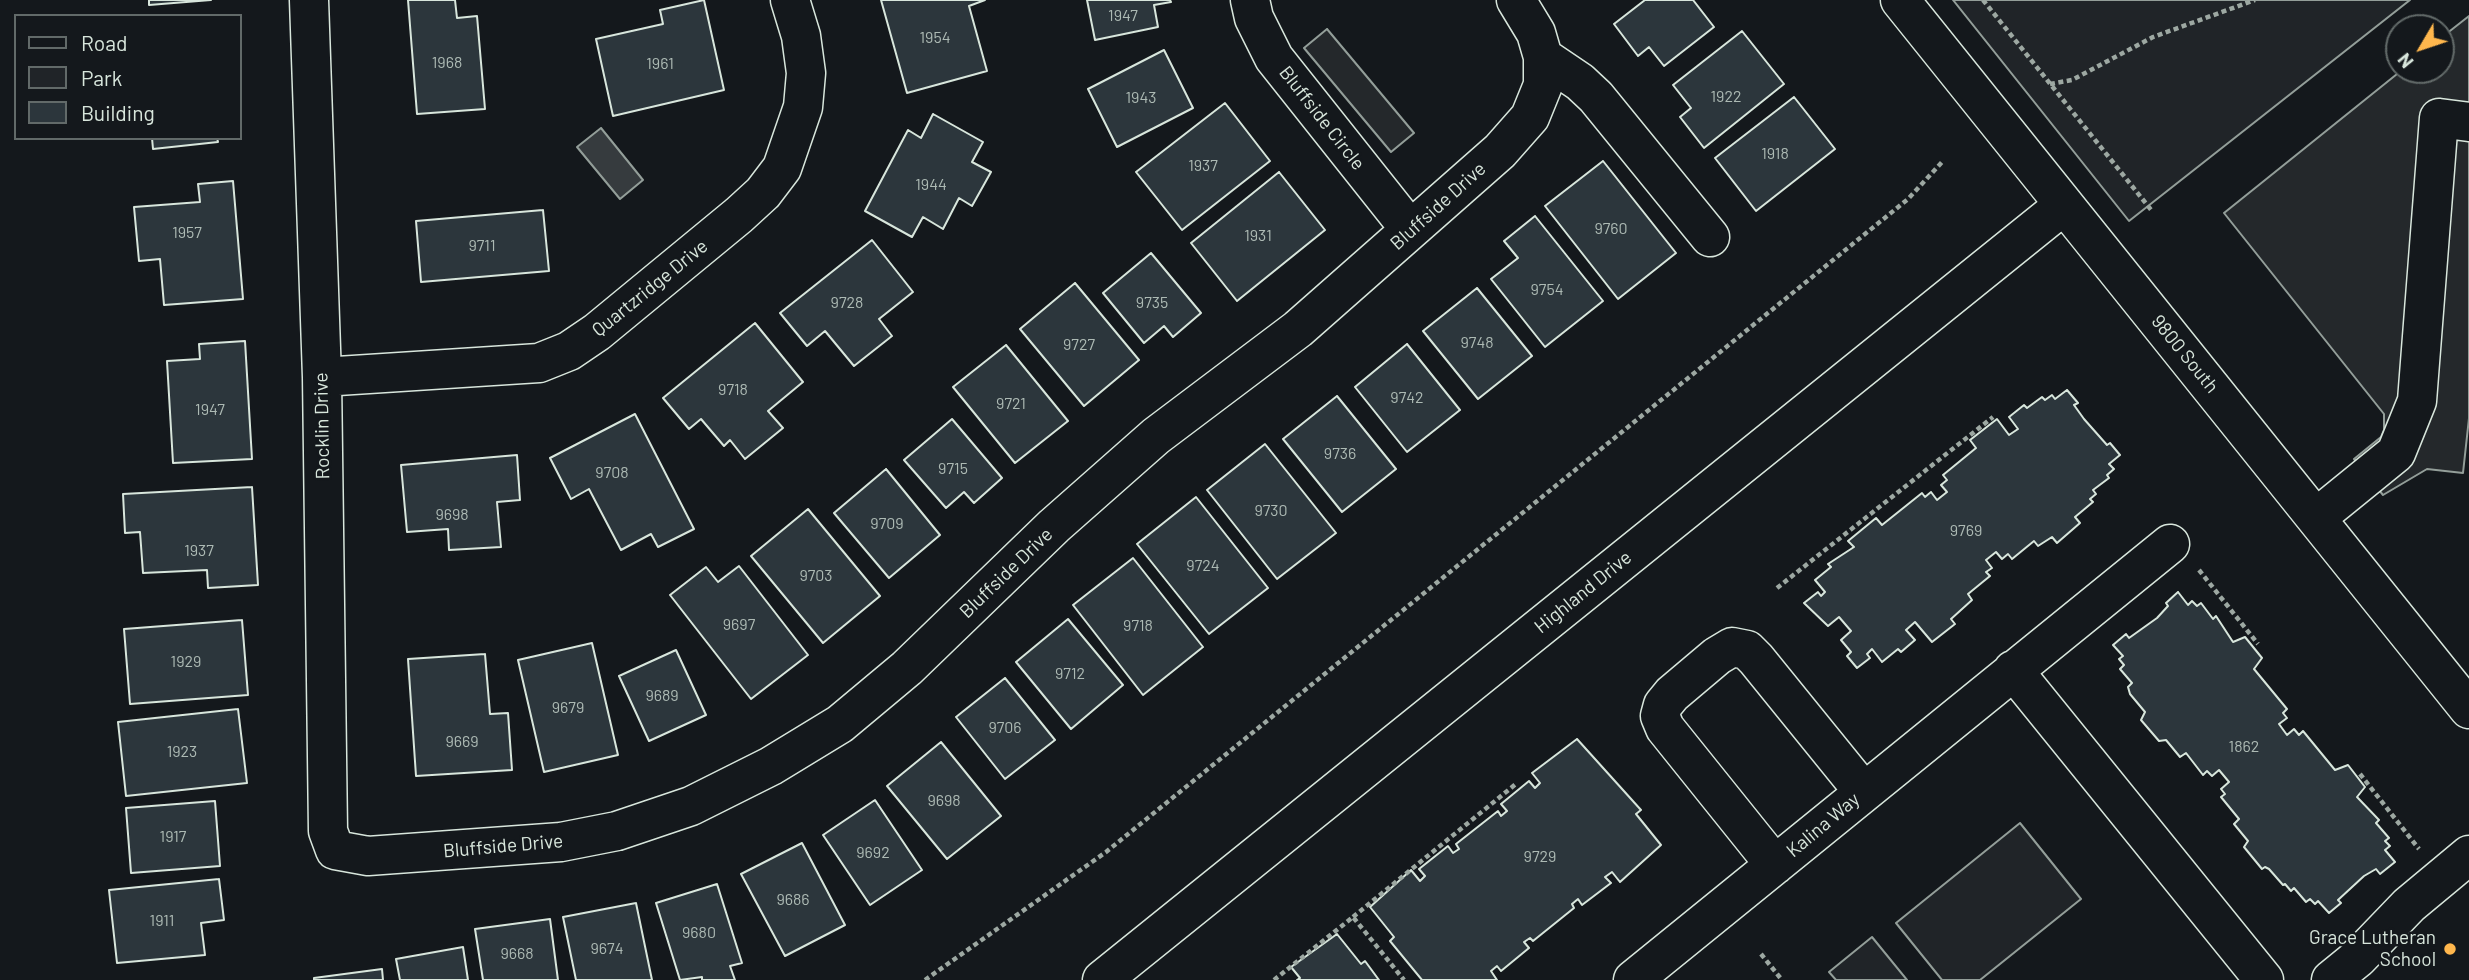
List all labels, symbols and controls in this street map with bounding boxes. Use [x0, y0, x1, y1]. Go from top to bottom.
house number: 1947 [1108, 6, 1138, 26]
legend [14, 14, 242, 140]
north arrow [2385, 14, 2455, 84]
house number: 1954 [920, 28, 950, 48]
text: Road [81, 30, 127, 55]
text: N [2392, 49, 2418, 73]
house number: 1968 [432, 53, 462, 73]
house number: 1961 [646, 54, 674, 74]
street label: Bluffside Circle [1274, 62, 1370, 174]
text: Park [81, 65, 122, 90]
house number: 1922 [1710, 87, 1742, 107]
house number: 1943 [1126, 88, 1156, 108]
text: Building [81, 100, 155, 125]
house number: 1918 [1761, 144, 1789, 164]
house number: 1937 [1188, 156, 1218, 176]
street label: Bluffside Drive [1386, 157, 1490, 255]
house number: 1944 [915, 175, 947, 195]
house number: 9760 [1594, 219, 1628, 239]
house number: 1957 [172, 223, 202, 243]
house number: 1931 [1244, 226, 1272, 246]
street label: Quartzridge Drive [588, 234, 712, 342]
house number: 9711 [468, 236, 496, 256]
house number: 9754 [1531, 280, 1563, 300]
house number: 9728 [831, 293, 863, 313]
house number: 9735 [1136, 293, 1168, 313]
street label: 9800 South [2147, 310, 2223, 398]
house number: 9748 [1460, 333, 1494, 353]
house number: 9727 [1063, 335, 1095, 355]
street label: Rocklin Drive [310, 372, 334, 480]
house number: 9718 [718, 380, 748, 400]
house number: 9742 [1390, 388, 1424, 408]
house number: 9721 [996, 394, 1026, 414]
house number: 1947 [195, 400, 225, 420]
house number: 9736 [1324, 444, 1356, 464]
house number: 9715 [938, 459, 968, 479]
house number: 9708 [595, 463, 629, 483]
house number: 9730 [1254, 501, 1288, 521]
house number: 9698 [435, 505, 469, 525]
house number: 9709 [870, 514, 904, 534]
house number: 9769 [1950, 521, 1982, 541]
street label: Bluffside Drive [955, 523, 1057, 623]
house number: 1937 [184, 541, 214, 561]
street label: Highland Drive [1530, 546, 1636, 638]
house number: 9724 [1186, 556, 1220, 576]
house number: 9703 [799, 566, 833, 586]
house number: 9697 [723, 615, 755, 635]
house number: 9718 [1123, 616, 1153, 636]
house number: 1929 [171, 652, 201, 672]
house number: 9712 [1055, 664, 1085, 684]
house number: 9689 [645, 686, 679, 706]
house number: 9679 [552, 698, 584, 718]
house number: 9706 [988, 718, 1022, 738]
house number: 9669 [445, 732, 479, 752]
house number: 1862 [2229, 737, 2259, 757]
house number: 1923 [167, 742, 197, 762]
street label: Kalina Way [1782, 788, 1864, 862]
house number: 9698 [927, 791, 961, 811]
house number: 1917 [160, 827, 186, 847]
street label: Bluffside Drive [442, 829, 564, 863]
house number: 9692 [856, 843, 890, 863]
house number: 9729 [1524, 847, 1556, 867]
house number: 9686 [776, 890, 810, 910]
house number: 1911 [150, 911, 174, 931]
house number: 9680 [682, 923, 716, 943]
place label: Grace Lutheran School [2309, 927, 2436, 971]
house number: 9674 [591, 939, 623, 959]
marker: Grace Lutheran School [2442, 941, 2458, 957]
house number: 9668 [500, 944, 534, 964]

